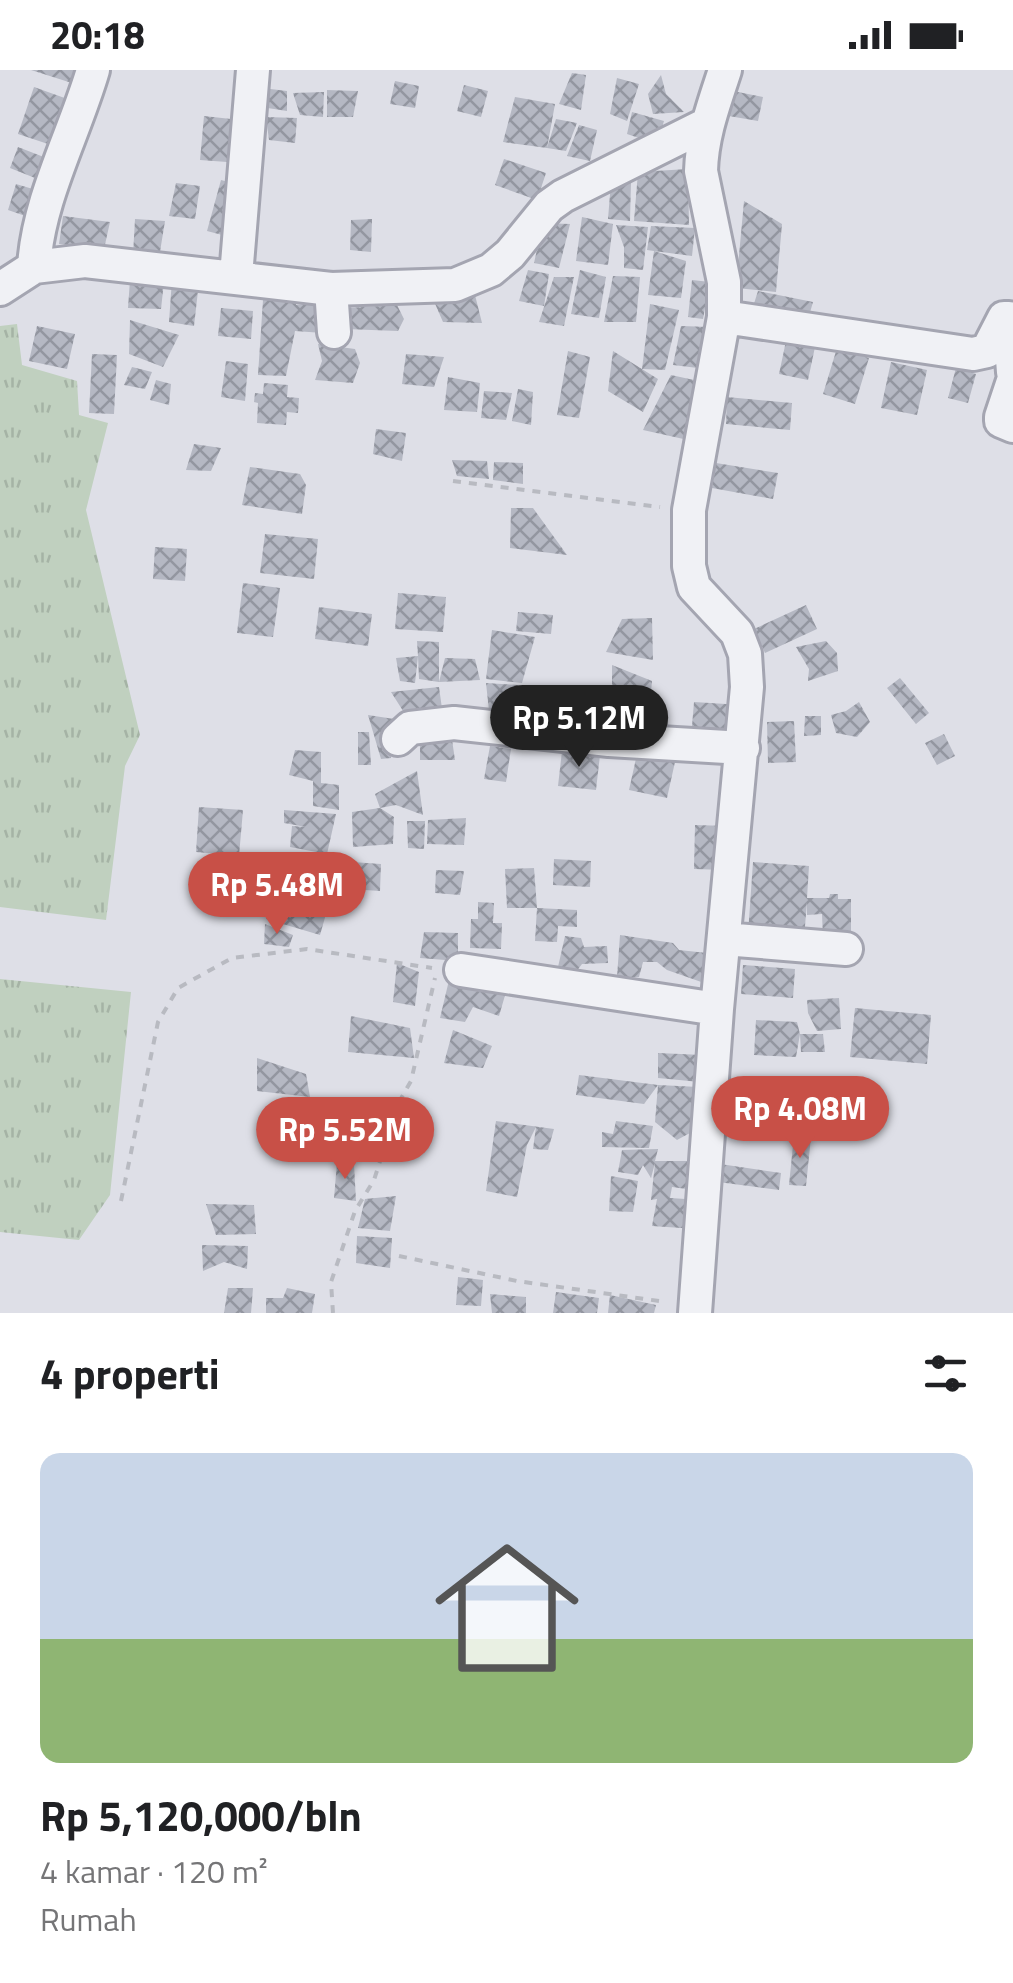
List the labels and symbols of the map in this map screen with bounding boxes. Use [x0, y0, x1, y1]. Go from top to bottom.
pin: Rp 5.12M [476, 685, 682, 770]
pin: Rp 5.48M [174, 852, 380, 937]
pin: Rp 4.08M [697, 1076, 903, 1161]
pin: Rp 5.52M [242, 1097, 448, 1182]

